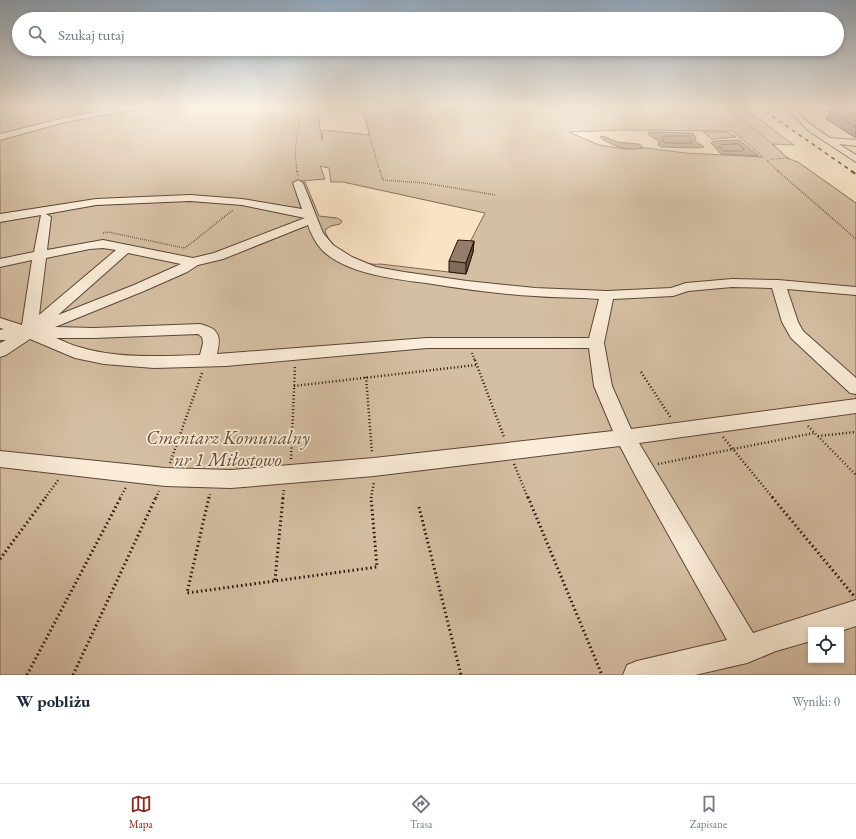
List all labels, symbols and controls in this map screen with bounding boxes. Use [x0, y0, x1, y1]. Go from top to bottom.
search box [12, 12, 844, 56]
icon: search [26, 23, 48, 45]
text: Szukaj tutaj [58, 25, 124, 44]
park label: Cmentarz Komunalny nr 1 Miłostowo [146, 425, 310, 472]
map controls [808, 627, 844, 663]
button: locate [808, 627, 844, 663]
text: W pobliżu [16, 690, 90, 712]
text: Wyniki: 0 [792, 693, 840, 710]
tab: Mapa [129, 793, 153, 831]
tab: Trasa [410, 793, 432, 831]
tab: Zapisane [690, 793, 727, 831]

